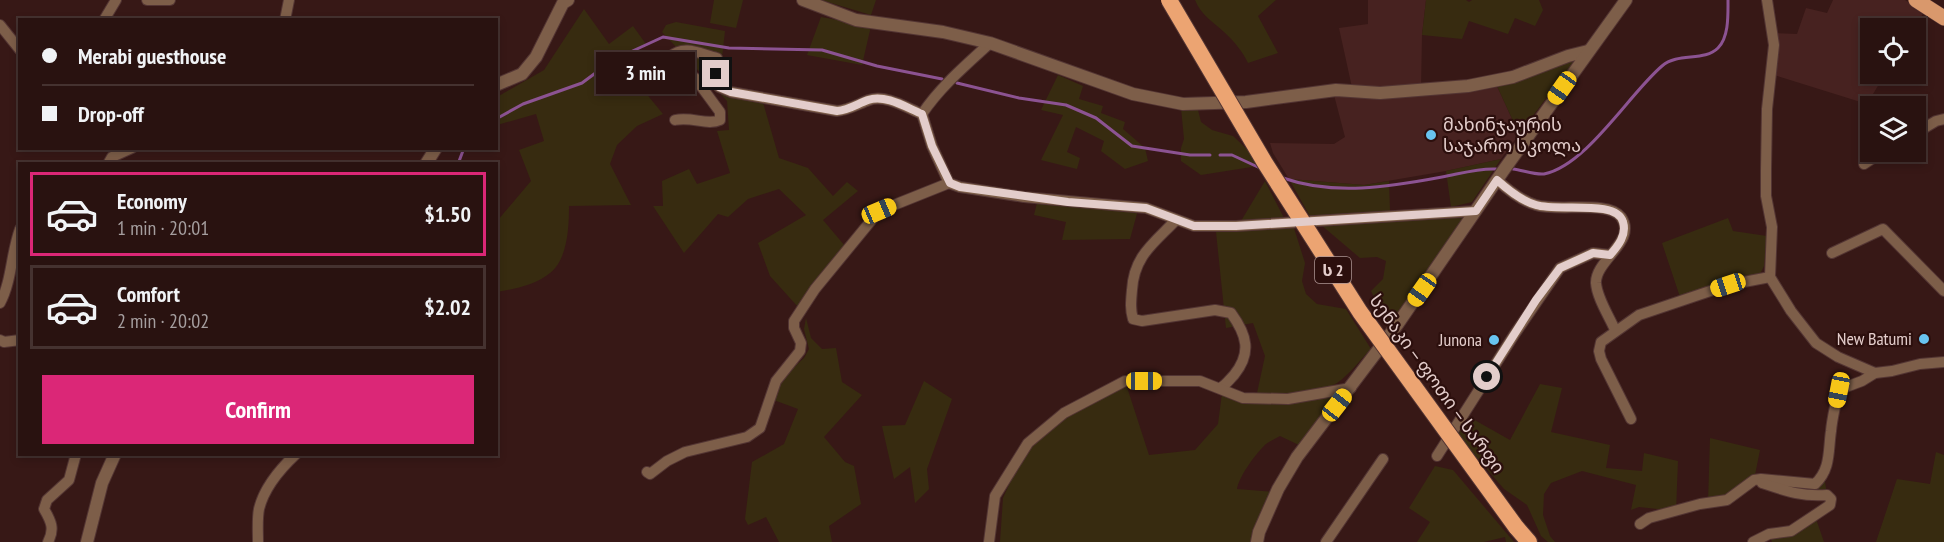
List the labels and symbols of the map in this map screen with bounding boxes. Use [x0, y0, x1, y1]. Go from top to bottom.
callout: 3 min [596, 53, 695, 95]
route end [702, 60, 729, 87]
car [1544, 68, 1580, 108]
place label: მახინჯაურის საჯარო სკოლა [1443, 113, 1581, 157]
marker: მახინჯაურის საჯარო სკოლა [1424, 128, 1438, 142]
car [859, 196, 899, 226]
road number: ს 2 [1315, 257, 1351, 283]
car [1404, 270, 1440, 310]
car [1708, 271, 1748, 299]
street label: სენაკი — ფოთი — სარფი [1365, 290, 1510, 478]
place label: New Batumi [1837, 327, 1912, 350]
place label: Junona [1438, 328, 1482, 351]
marker: New Batumi [1917, 332, 1931, 346]
marker: Junona [1487, 333, 1501, 347]
route start [1473, 363, 1500, 390]
car [1827, 371, 1851, 409]
car [1126, 372, 1162, 390]
car [1319, 385, 1355, 425]

